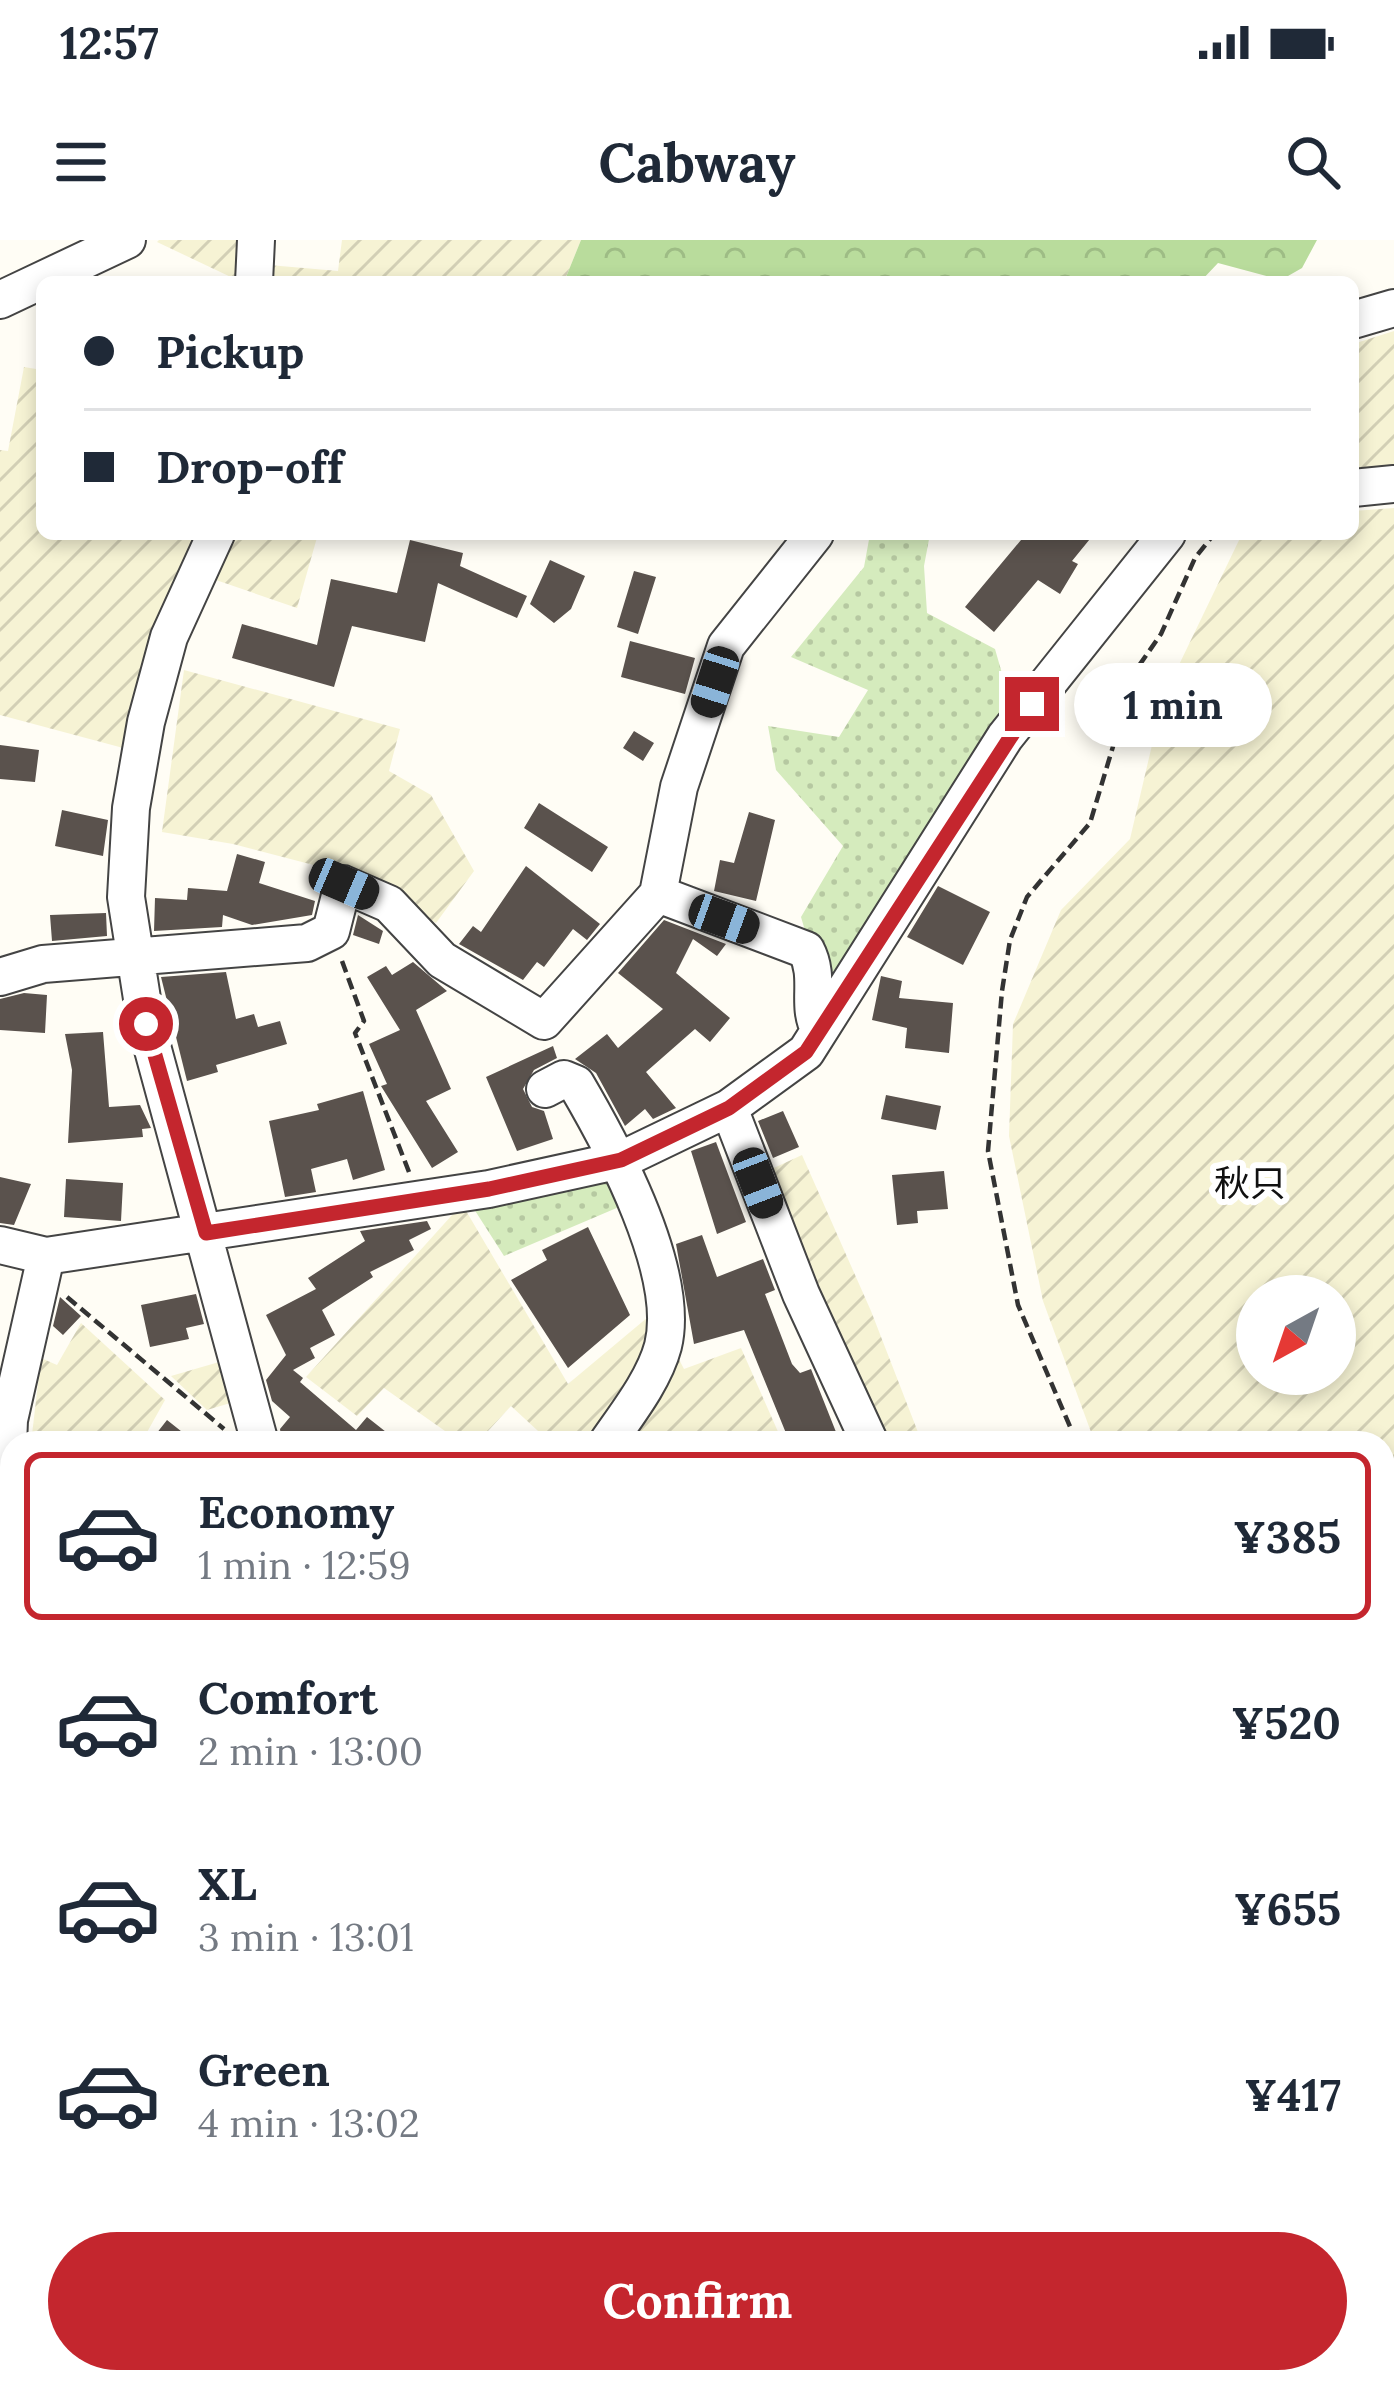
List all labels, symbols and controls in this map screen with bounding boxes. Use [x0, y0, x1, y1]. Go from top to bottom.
text: 12:57 [60, 14, 159, 71]
text: Cabway [599, 128, 795, 197]
icon: menu [48, 129, 114, 195]
icon: search [1280, 129, 1346, 195]
text: Pickup [156, 323, 304, 380]
text: Drop-off [156, 438, 343, 495]
car [687, 642, 743, 722]
callout: 1 min [1074, 662, 1272, 746]
route end [1005, 677, 1059, 731]
text: 1 min [1123, 680, 1223, 730]
car [304, 853, 384, 915]
car [684, 890, 764, 948]
route start [119, 997, 173, 1051]
car [728, 1143, 788, 1223]
district label: 秋只 [1214, 1160, 1286, 1206]
north arrow [1236, 1275, 1356, 1395]
map controls [1236, 1275, 1356, 1395]
icon: car [54, 1482, 162, 1590]
text: Economy [198, 1483, 394, 1540]
text: ¥385 [1233, 1508, 1341, 1565]
text: 1 min · 12:59 [198, 1540, 411, 1590]
icon: car [54, 1668, 162, 1776]
text: Comfort [198, 1669, 378, 1726]
text: ¥520 [1232, 1694, 1341, 1751]
text: 2 min · 13:00 [198, 1726, 423, 1776]
icon: car [54, 1854, 162, 1962]
text: XL [198, 1855, 257, 1912]
text: ¥655 [1234, 1880, 1341, 1937]
text: 3 min · 13:01 [198, 1912, 414, 1962]
icon: car [54, 2040, 162, 2148]
text: Green [198, 2041, 330, 2098]
text: ¥417 [1245, 2066, 1341, 2123]
text: 4 min · 13:02 [198, 2098, 420, 2148]
button: Confirm [48, 2232, 1347, 2370]

